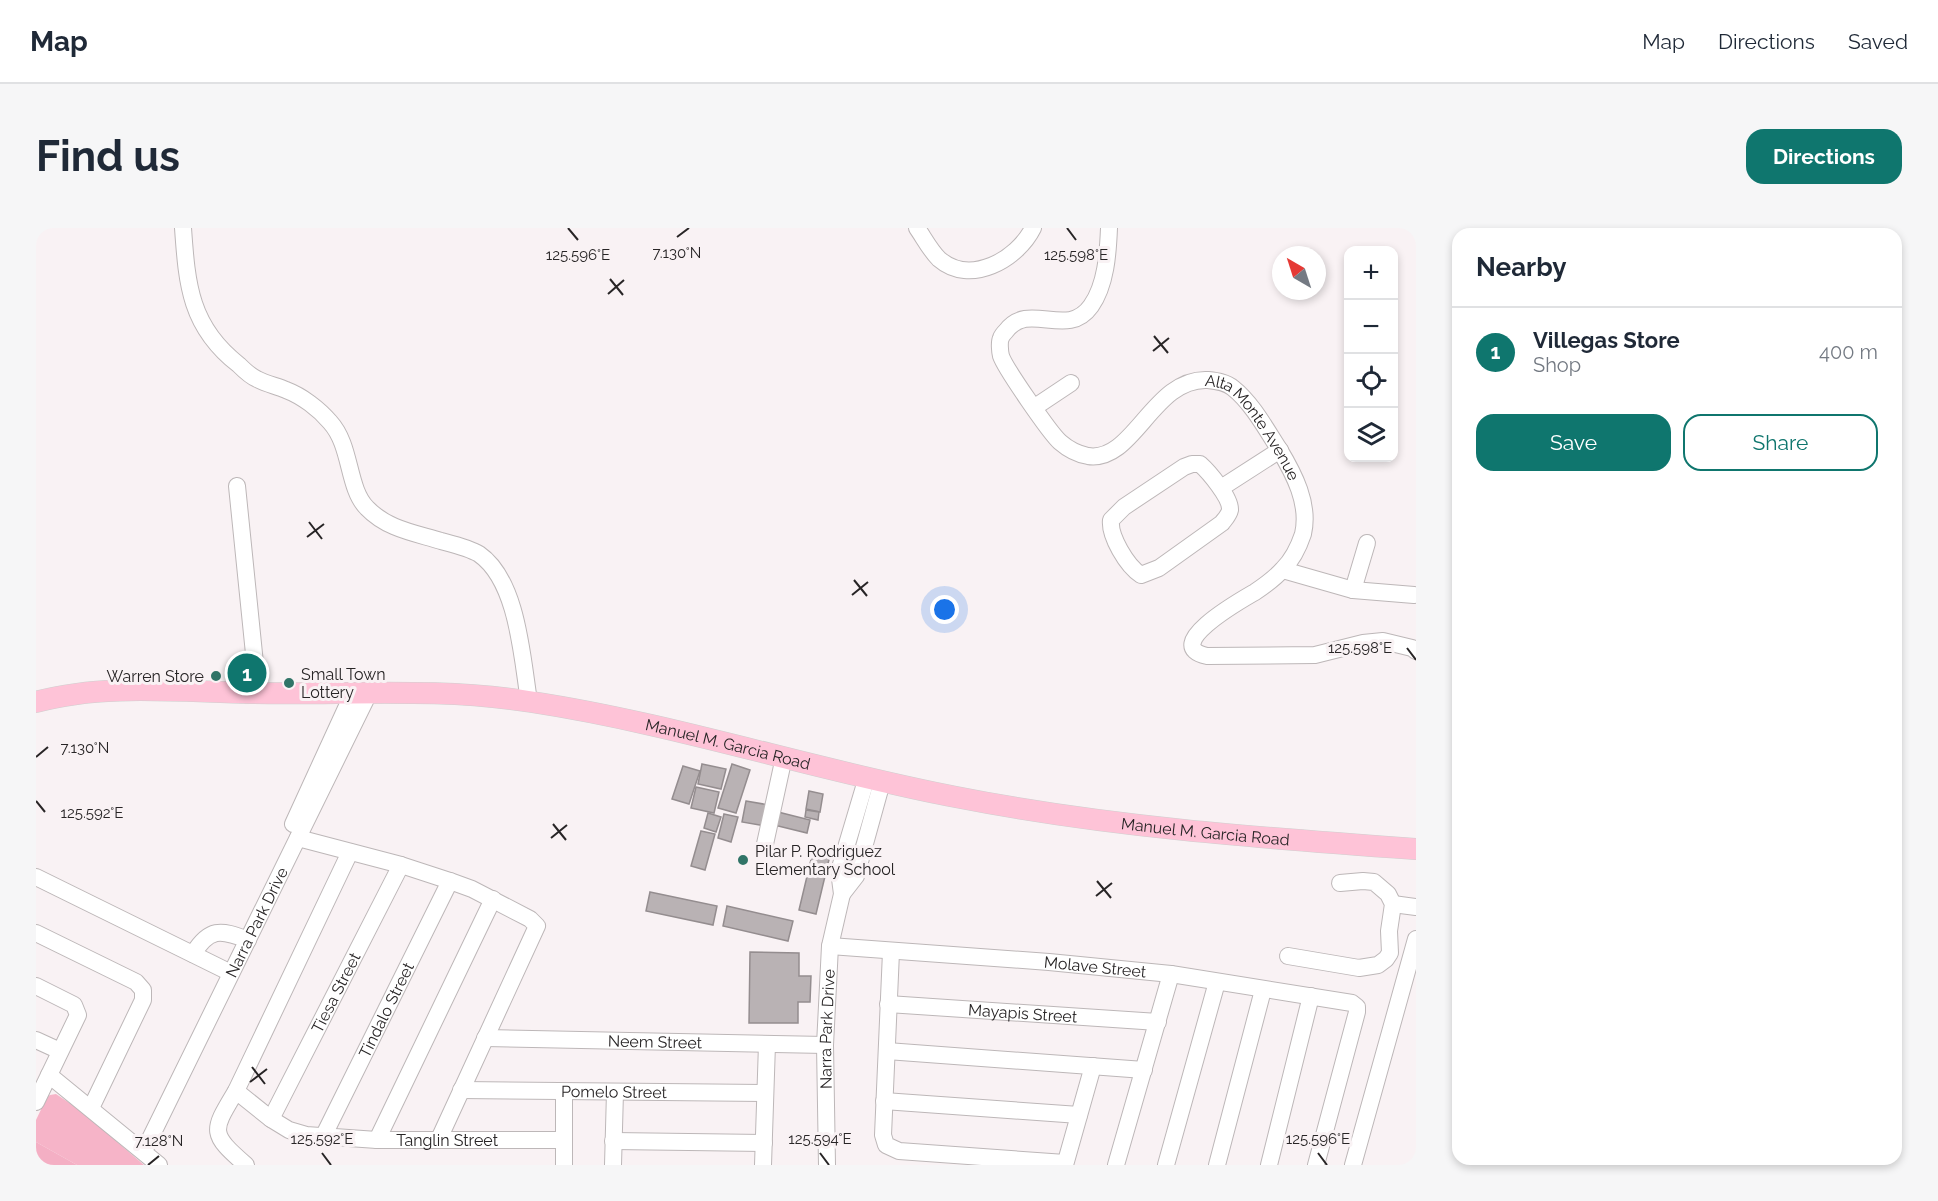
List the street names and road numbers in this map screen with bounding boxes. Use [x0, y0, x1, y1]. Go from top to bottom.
street label: Alta Monte Avenue [1204, 370, 1304, 483]
street label: Manuel M. Garcia Road [644, 715, 813, 773]
street label: Manuel M. Garcia Road [1120, 814, 1290, 849]
street label: Narra Park Drive [221, 864, 291, 980]
street label: Tiesa Street [307, 949, 364, 1036]
street label: Molave Street [1043, 952, 1148, 981]
street label: Tindalo Street [355, 959, 418, 1060]
street label: Narra Park Drive [815, 969, 838, 1089]
street label: Mayapis Street [968, 1000, 1078, 1026]
street label: Neem Street [608, 1031, 703, 1052]
street label: Pomelo Street [561, 1081, 668, 1102]
street label: Tanglin Street [396, 1131, 499, 1150]

